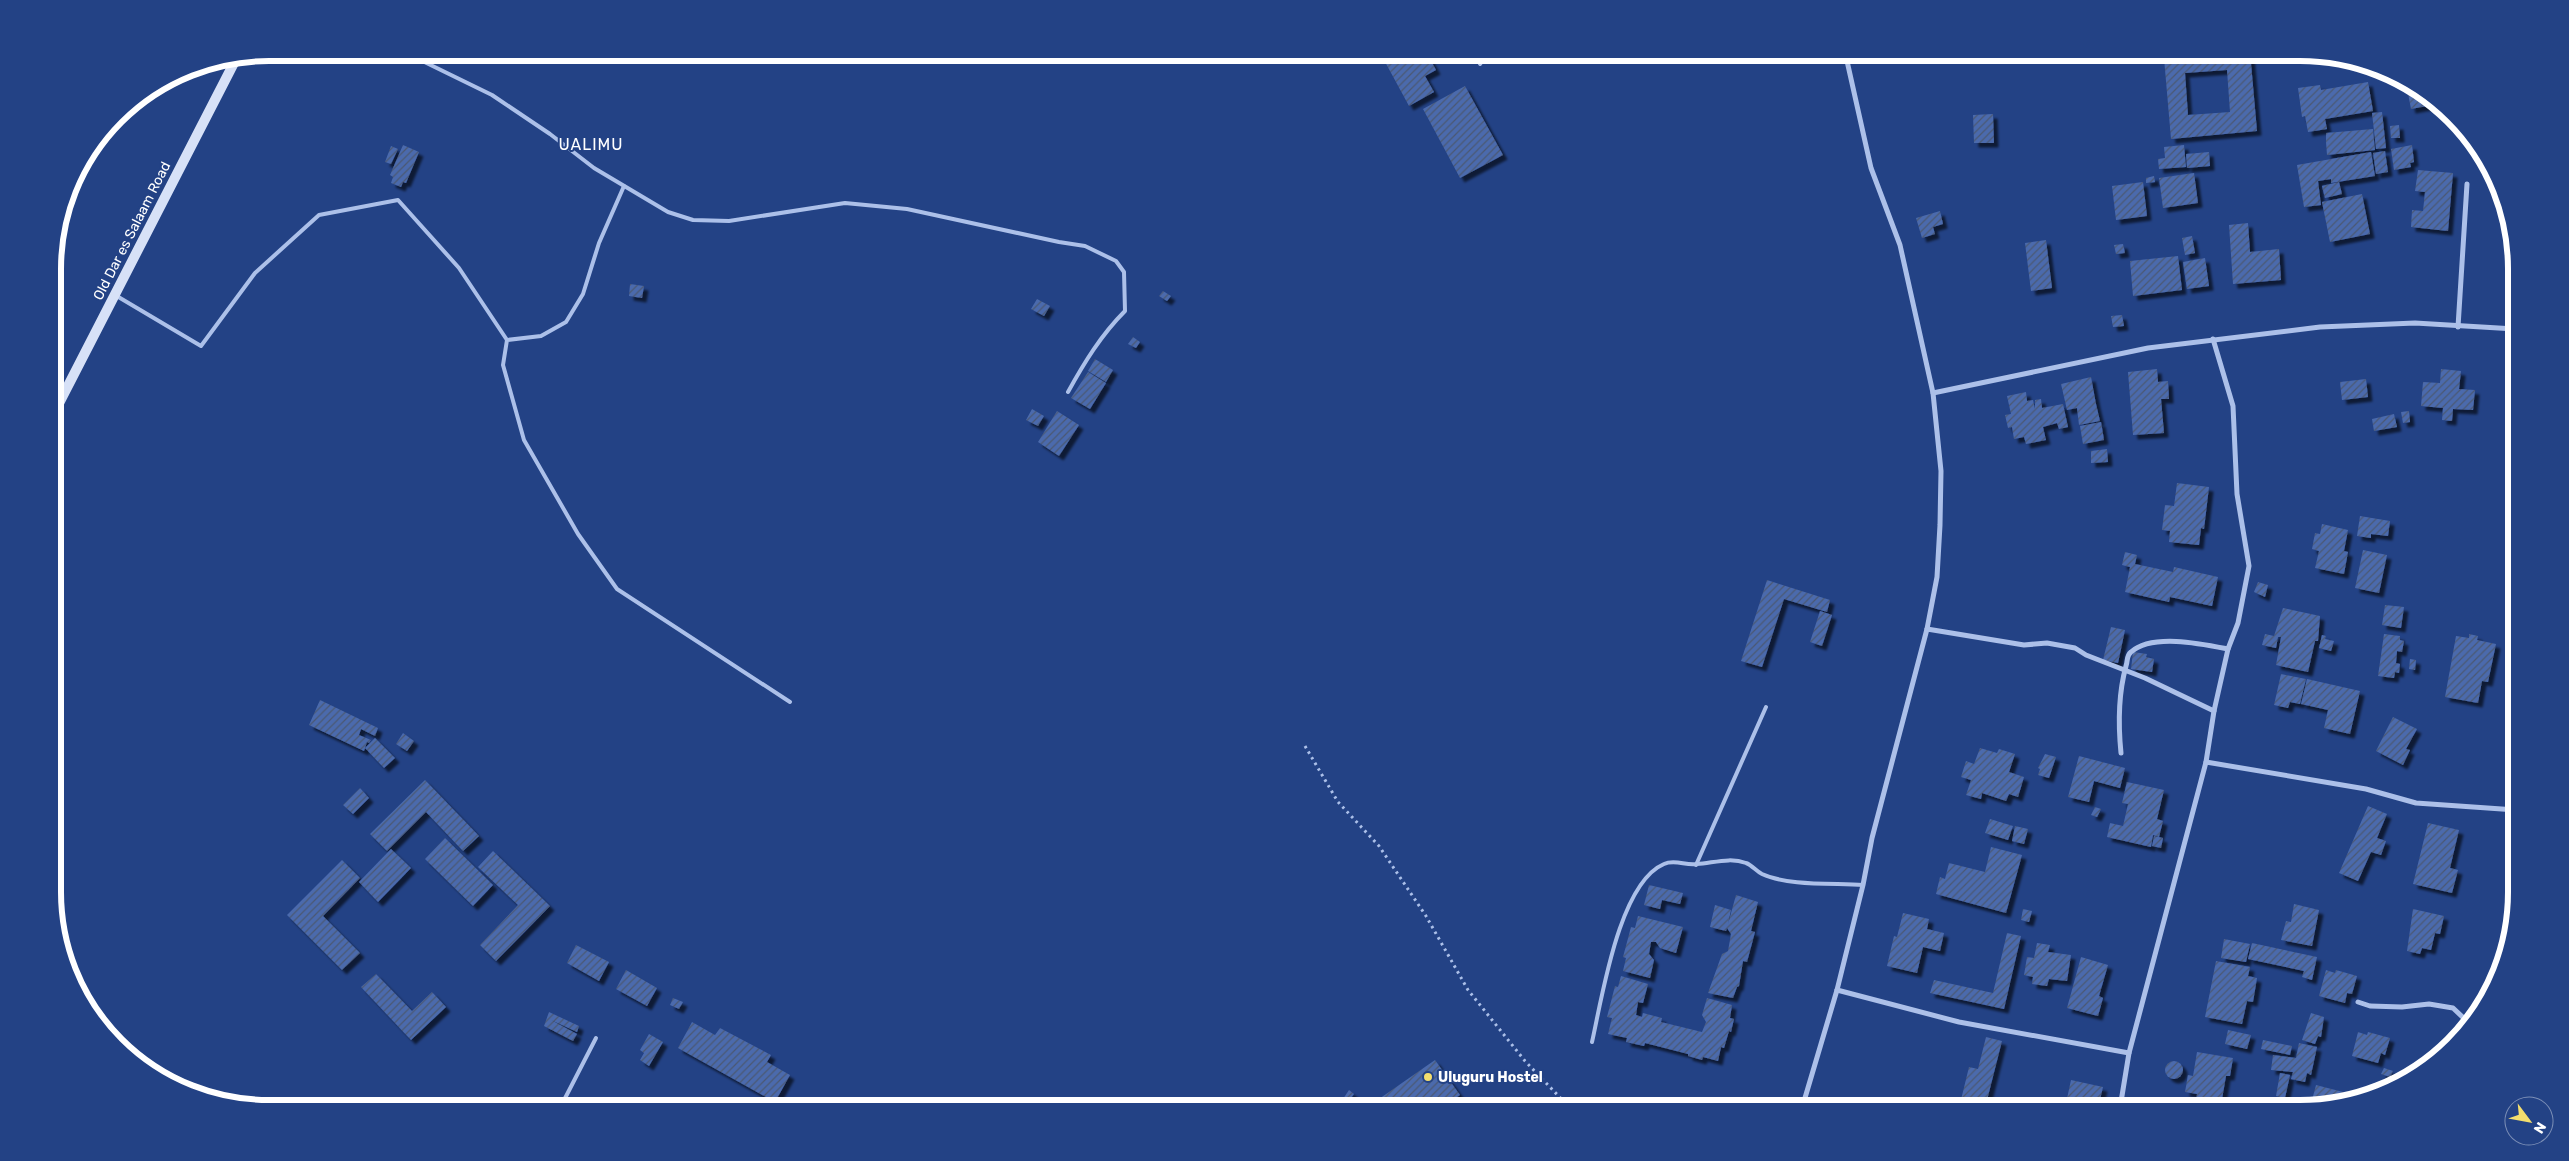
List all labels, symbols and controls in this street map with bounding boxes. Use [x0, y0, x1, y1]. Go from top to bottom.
district label: UALIMU [558, 135, 624, 154]
street label: Old Dar es Salaam Road [90, 159, 174, 303]
place label: Uluguru Hostel [1438, 1069, 1543, 1086]
marker: Uluguru Hostel [1422, 1071, 1434, 1083]
north arrow [2504, 1096, 2554, 1146]
text: N [2530, 1119, 2549, 1136]

